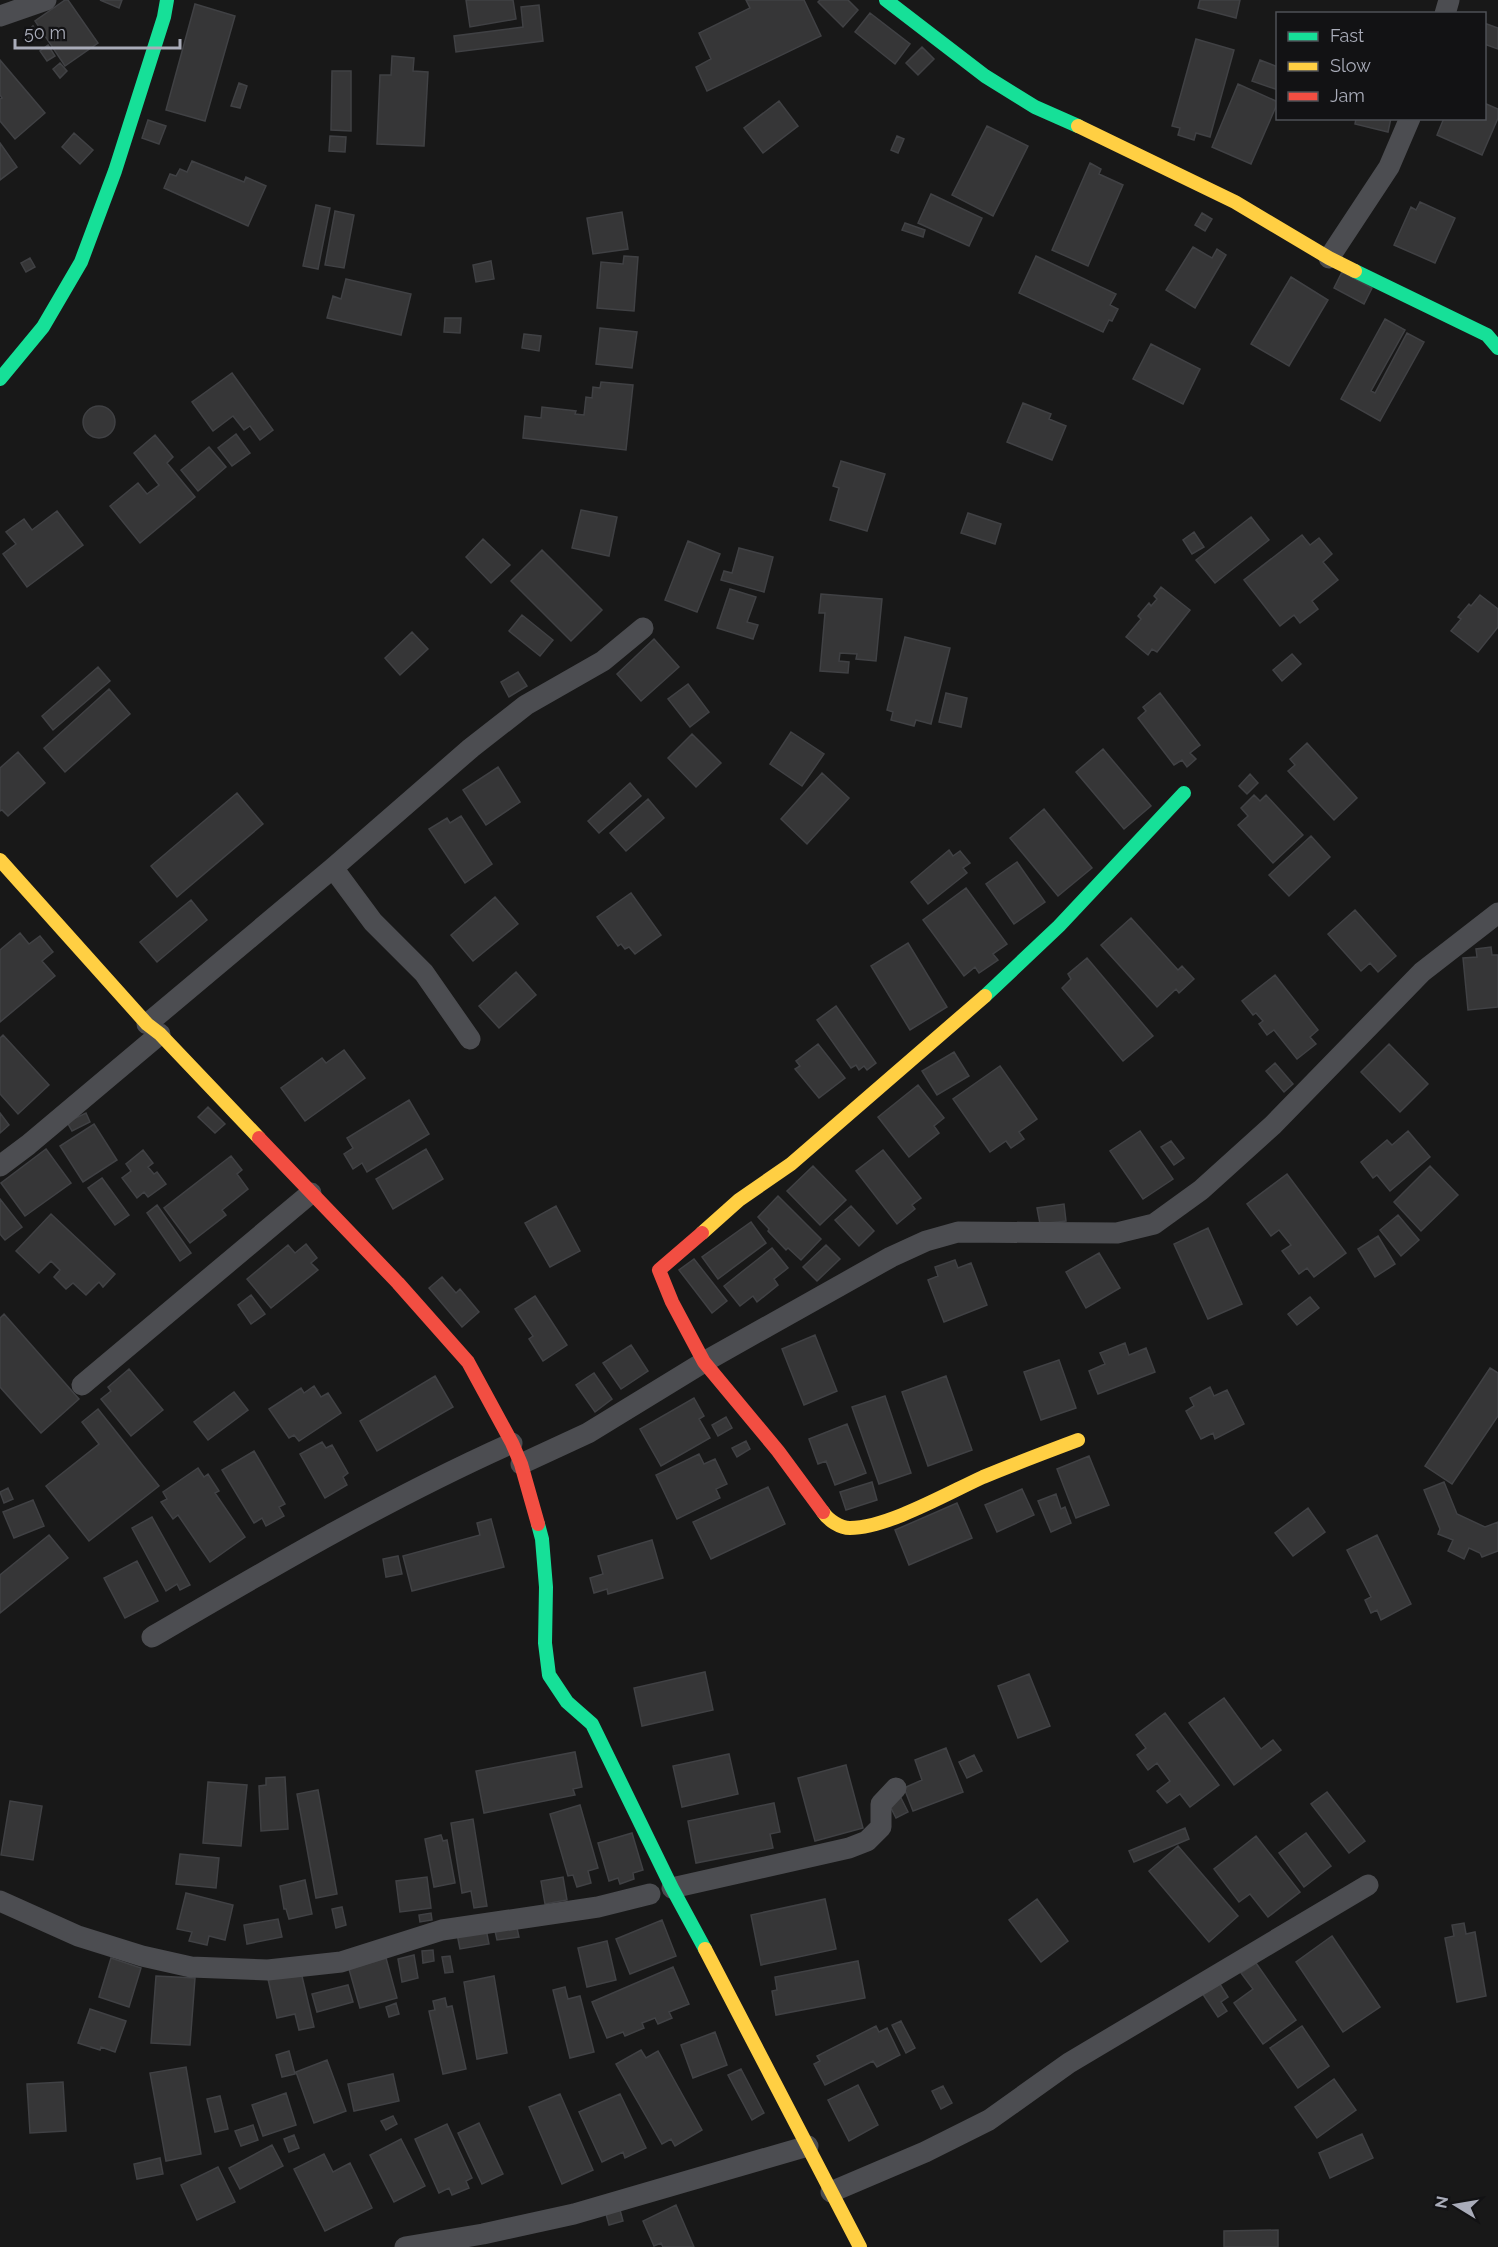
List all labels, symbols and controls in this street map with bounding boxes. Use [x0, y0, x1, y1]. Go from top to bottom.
scale bar [15, 12, 180, 50]
legend [1276, 12, 1486, 120]
text: 50 m [24, 22, 66, 43]
text: Fast [1330, 25, 1364, 46]
text: Slow [1330, 55, 1371, 76]
text: Jam [1330, 85, 1365, 106]
north arrow [1426, 2175, 1486, 2235]
text: N [1431, 2194, 1452, 2210]

